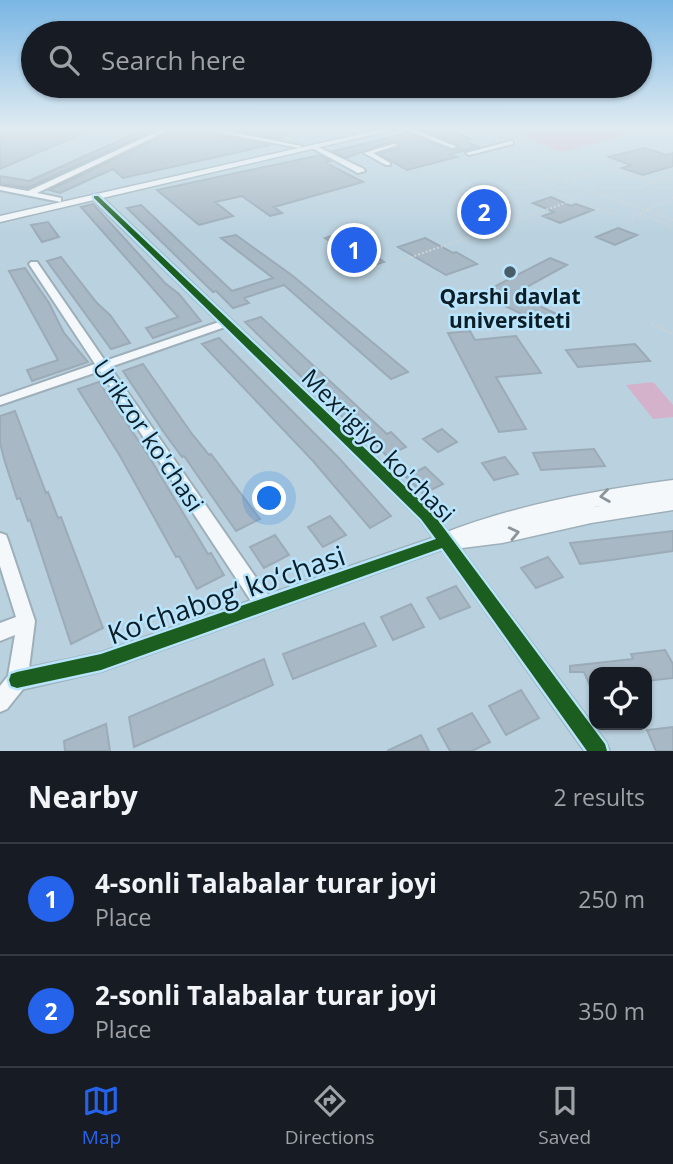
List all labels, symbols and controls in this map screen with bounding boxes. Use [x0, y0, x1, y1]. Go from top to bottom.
search box [21, 21, 652, 98]
icon: search [45, 41, 83, 79]
text: Search here [101, 42, 246, 78]
pin: 2 [461, 186, 507, 238]
pin: 1 [331, 224, 377, 276]
marker: Qarshi davlat universiteti [502, 264, 518, 280]
place label: Qarshi davlat universiteti [439, 282, 581, 334]
street label: Urikzor ko'chasi [86, 352, 212, 518]
street label: Mexrigiyo ko'chasi [295, 361, 463, 529]
your location [252, 481, 286, 515]
one-way arrow [600, 489, 611, 504]
one-way arrow [508, 526, 520, 541]
street label: Ko‘chabog‘ ko‘chasi [102, 536, 350, 652]
map controls [589, 667, 652, 730]
button: locate [589, 667, 652, 730]
text: Nearby [28, 776, 138, 817]
text: 2 results [554, 781, 645, 813]
text: 4-sonli Talabalar turar joyi [95, 865, 437, 901]
text: 1 [44, 883, 58, 915]
text: 250 m [578, 883, 645, 915]
text: Place [95, 901, 151, 933]
text: 2-sonli Talabalar turar joyi [95, 977, 437, 1013]
text: 2 [44, 995, 58, 1027]
text: 350 m [578, 995, 645, 1027]
text: Place [95, 1013, 151, 1045]
tab: Map [82, 1082, 121, 1150]
tab: Directions [285, 1082, 375, 1150]
tab: Saved [538, 1082, 591, 1150]

